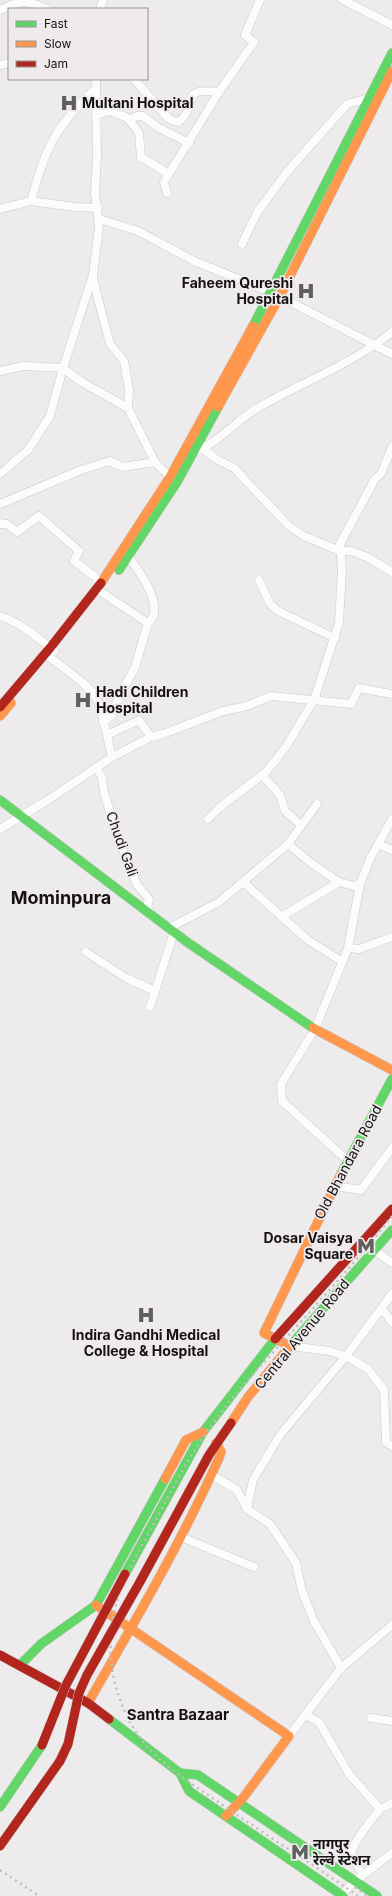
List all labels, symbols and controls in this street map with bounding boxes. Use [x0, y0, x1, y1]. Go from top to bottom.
legend [8, 8, 148, 80]
text: Fast [44, 16, 68, 31]
text: Slow [44, 36, 72, 51]
text: Jam [44, 56, 68, 71]
hospital icon: Multani Hospital [59, 93, 79, 113]
place label: Multani Hospital [82, 94, 194, 111]
place label: Faheem Qureshi Hospital [182, 274, 293, 307]
hospital icon: Faheem Qureshi Hospital [296, 281, 316, 301]
place label: Hadi Children Hospital [96, 683, 188, 716]
hospital icon: Hadi Children Hospital [73, 690, 93, 710]
street label: Chudi Gali [103, 809, 142, 879]
district label: Mominpura [11, 887, 111, 908]
street label: Old Bhandara Road [310, 1102, 385, 1222]
place label: Dosar Vaisya Square [264, 1229, 353, 1262]
metro station icon: Dosar Vaisya Square [356, 1236, 376, 1256]
street label: Central Avenue Road [251, 1275, 353, 1392]
hospital icon: Indira Gandhi Medical College & Hospital [136, 1305, 156, 1325]
place label: Indira Gandhi Medical College & Hospital [72, 1326, 220, 1359]
district label: Santra Bazaar [127, 1705, 229, 1724]
place label: नागपुर रेल्वे स्टेशन [312, 1835, 371, 1868]
metro station icon: नागपुर रेल्वे स्टेशन [290, 1842, 310, 1862]

